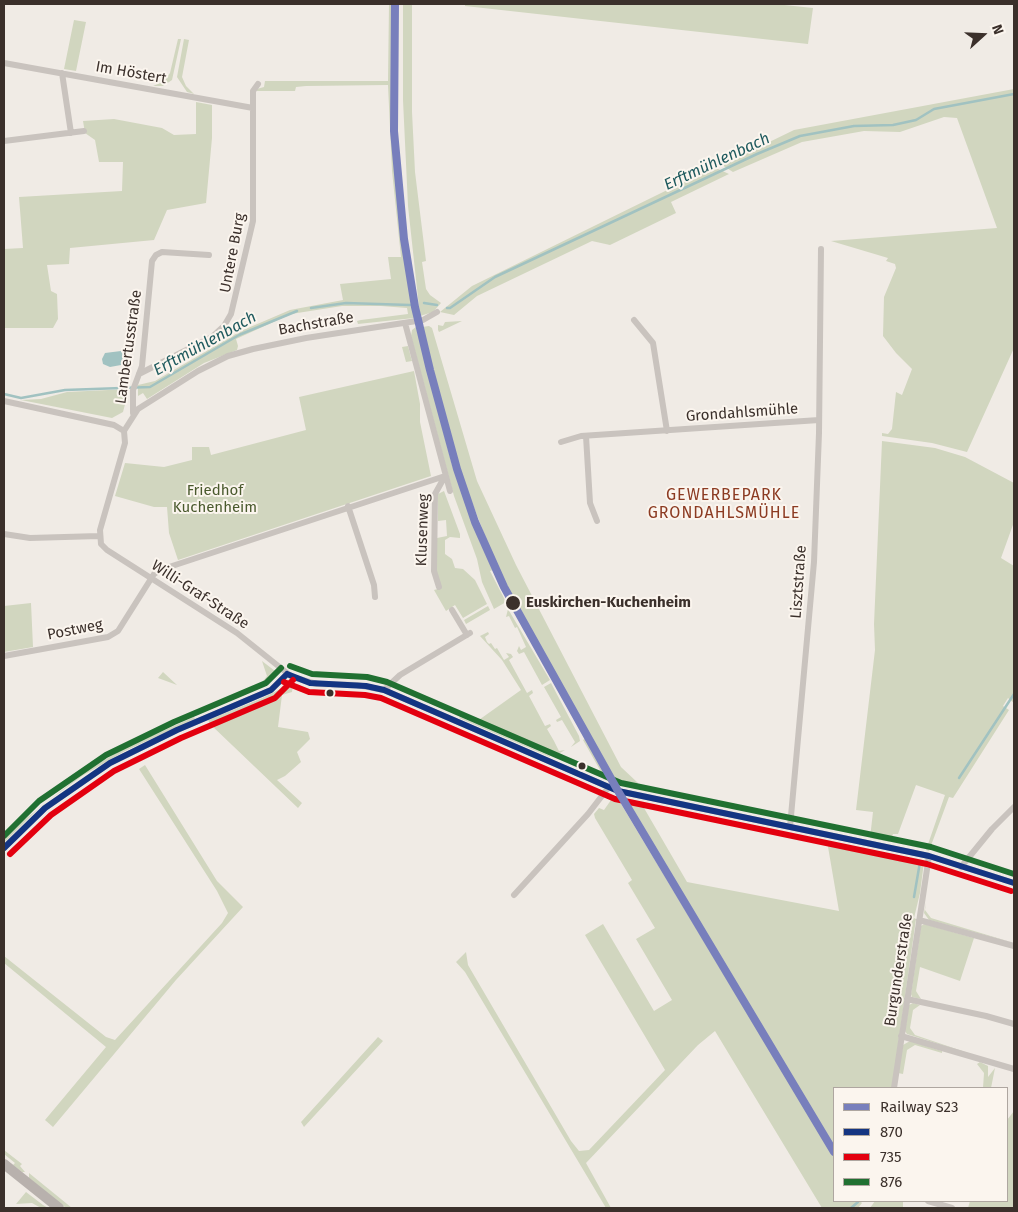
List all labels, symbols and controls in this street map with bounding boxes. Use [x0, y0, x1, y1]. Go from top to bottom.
north arrow [958, 10, 1008, 60]
text: N [988, 22, 1007, 37]
street label: Im Höstert [94, 58, 168, 88]
water label: Erftmühlenbach [661, 129, 773, 195]
street label: Untere Burg [216, 212, 250, 294]
street label: Lambertusstraße [112, 289, 146, 405]
water label: Erftmühlenbach [150, 308, 260, 380]
street label: Bachstraße [277, 309, 355, 339]
street label: Grondahlsmühle [685, 400, 799, 426]
park label: Friedhof Kuchenheim [173, 482, 257, 517]
district label: GEWERBEPARK GRONDAHLSMÜHLE [646, 486, 802, 524]
street label: Klusenweg [413, 493, 433, 567]
street label: Lisztstraße [787, 545, 811, 619]
street label: Willi-Graf-Straße [148, 557, 252, 633]
marker: Euskirchen-Kuchenheim [504, 594, 522, 612]
place label: Euskirchen-Kuchenheim [526, 594, 691, 612]
street label: Postweg [46, 616, 104, 644]
unlabelled marker [325, 688, 335, 698]
unlabelled marker [577, 761, 587, 771]
street label: Burgunderstraße [881, 912, 917, 1028]
legend [833, 1087, 1008, 1202]
text: Railway S23 [880, 1098, 958, 1116]
text: 870 [880, 1123, 903, 1141]
text: 735 [880, 1148, 902, 1166]
text: 876 [880, 1173, 902, 1191]

